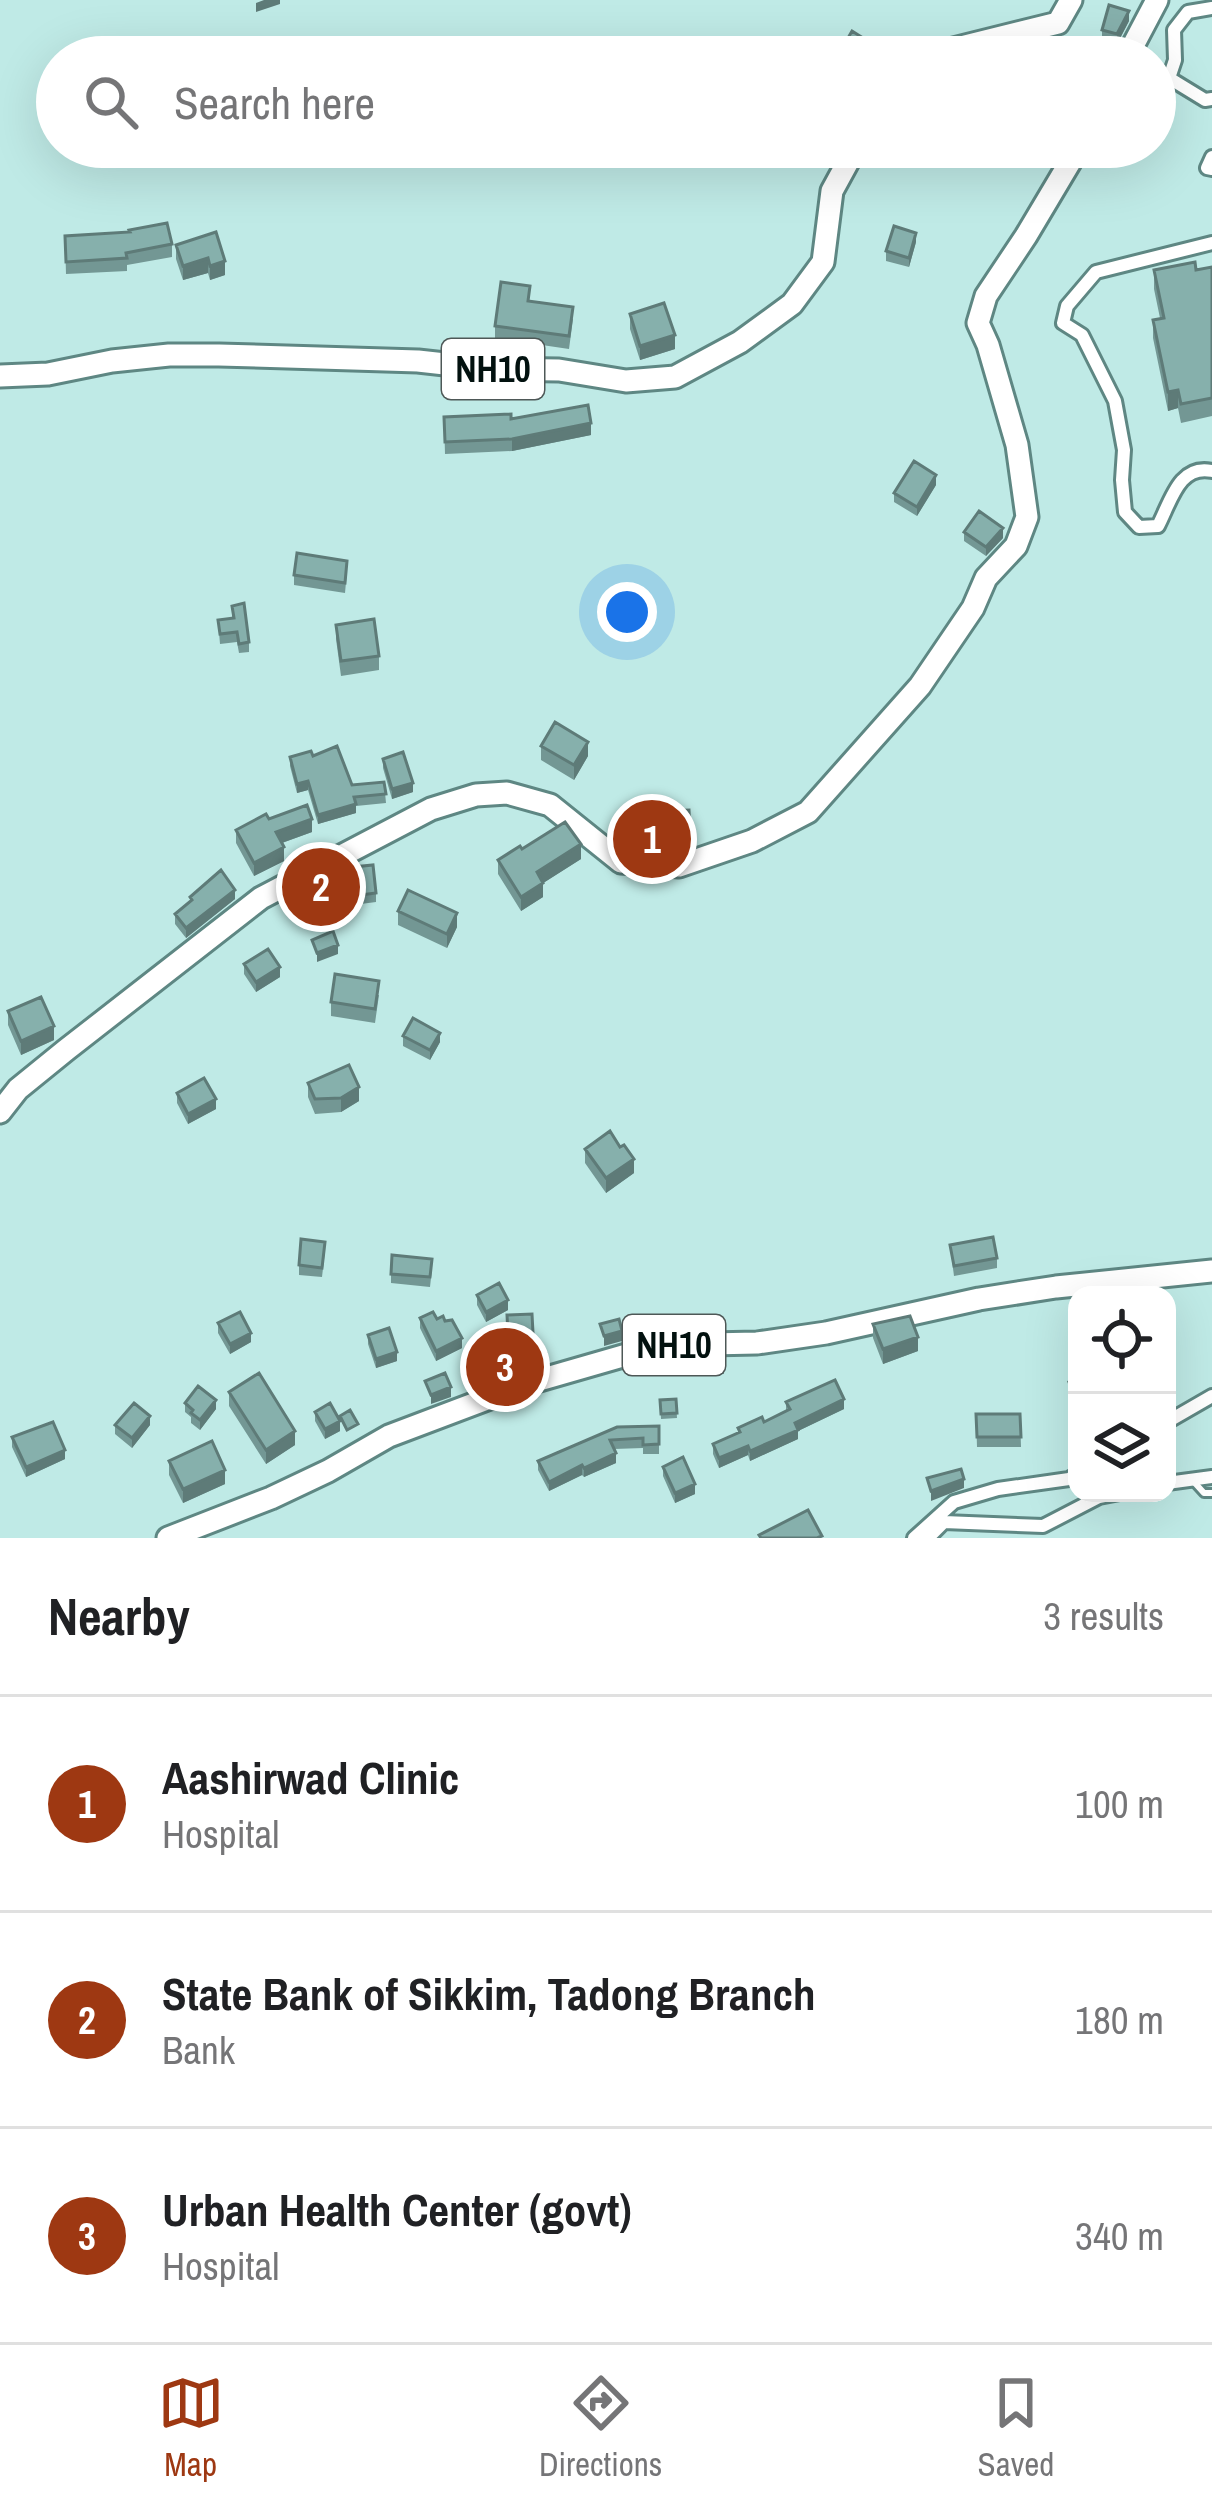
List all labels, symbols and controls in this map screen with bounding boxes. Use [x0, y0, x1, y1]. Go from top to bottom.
search box [36, 36, 1176, 168]
icon: search [78, 69, 144, 135]
text: Search here [174, 72, 375, 133]
road number: NH10 [442, 339, 544, 399]
your location [597, 582, 657, 642]
pin: 1 [613, 794, 691, 884]
pin: 2 [282, 842, 360, 932]
map controls [1068, 1286, 1176, 1502]
button: locate [1068, 1286, 1176, 1394]
road number: NH10 [623, 1315, 725, 1375]
pin: 3 [466, 1322, 544, 1412]
button: layers [1068, 1394, 1176, 1502]
text: Nearby [48, 1582, 190, 1651]
text: 3 results [1043, 1590, 1164, 1642]
text: Aashirwad Clinic [162, 1747, 459, 1808]
text: 1 [78, 1778, 96, 1830]
text: 100 m [1075, 1778, 1164, 1830]
text: Hospital [162, 1808, 279, 1860]
text: State Bank of Sikkim, Tadong Branch [162, 1963, 816, 2024]
text: 2 [78, 1994, 96, 2046]
text: 180 m [1075, 1994, 1164, 2046]
text: Bank [162, 2024, 235, 2076]
text: Urban Health Center (govt) [162, 2179, 632, 2240]
text: 3 [78, 2210, 96, 2262]
text: 340 m [1075, 2210, 1164, 2262]
text: Hospital [162, 2240, 279, 2292]
tab: Map [158, 2370, 224, 2486]
tab: Directions [539, 2370, 662, 2486]
tab: Saved [978, 2370, 1054, 2486]

